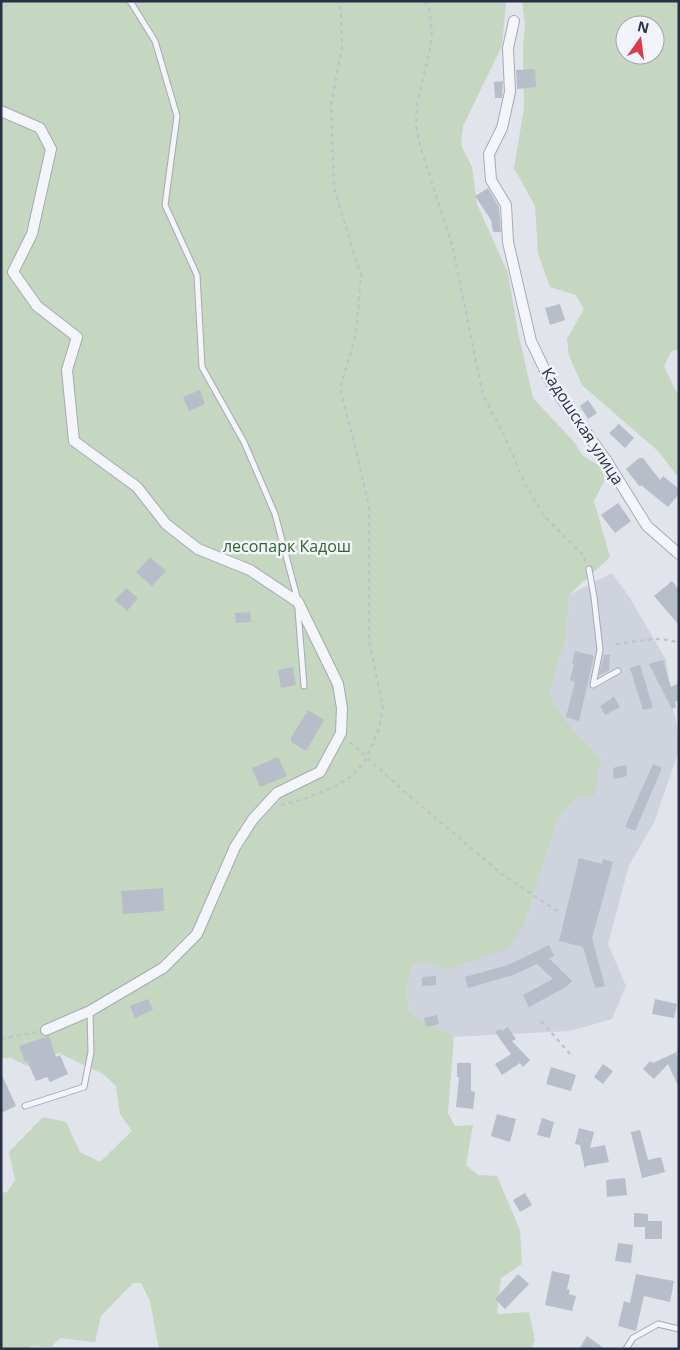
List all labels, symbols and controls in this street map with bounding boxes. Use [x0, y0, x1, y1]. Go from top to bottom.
north arrow [615, 15, 665, 65]
text: N [635, 16, 651, 37]
street label: Кадошская улица [537, 363, 629, 489]
park label: лесопарк Кадош [223, 535, 351, 557]

